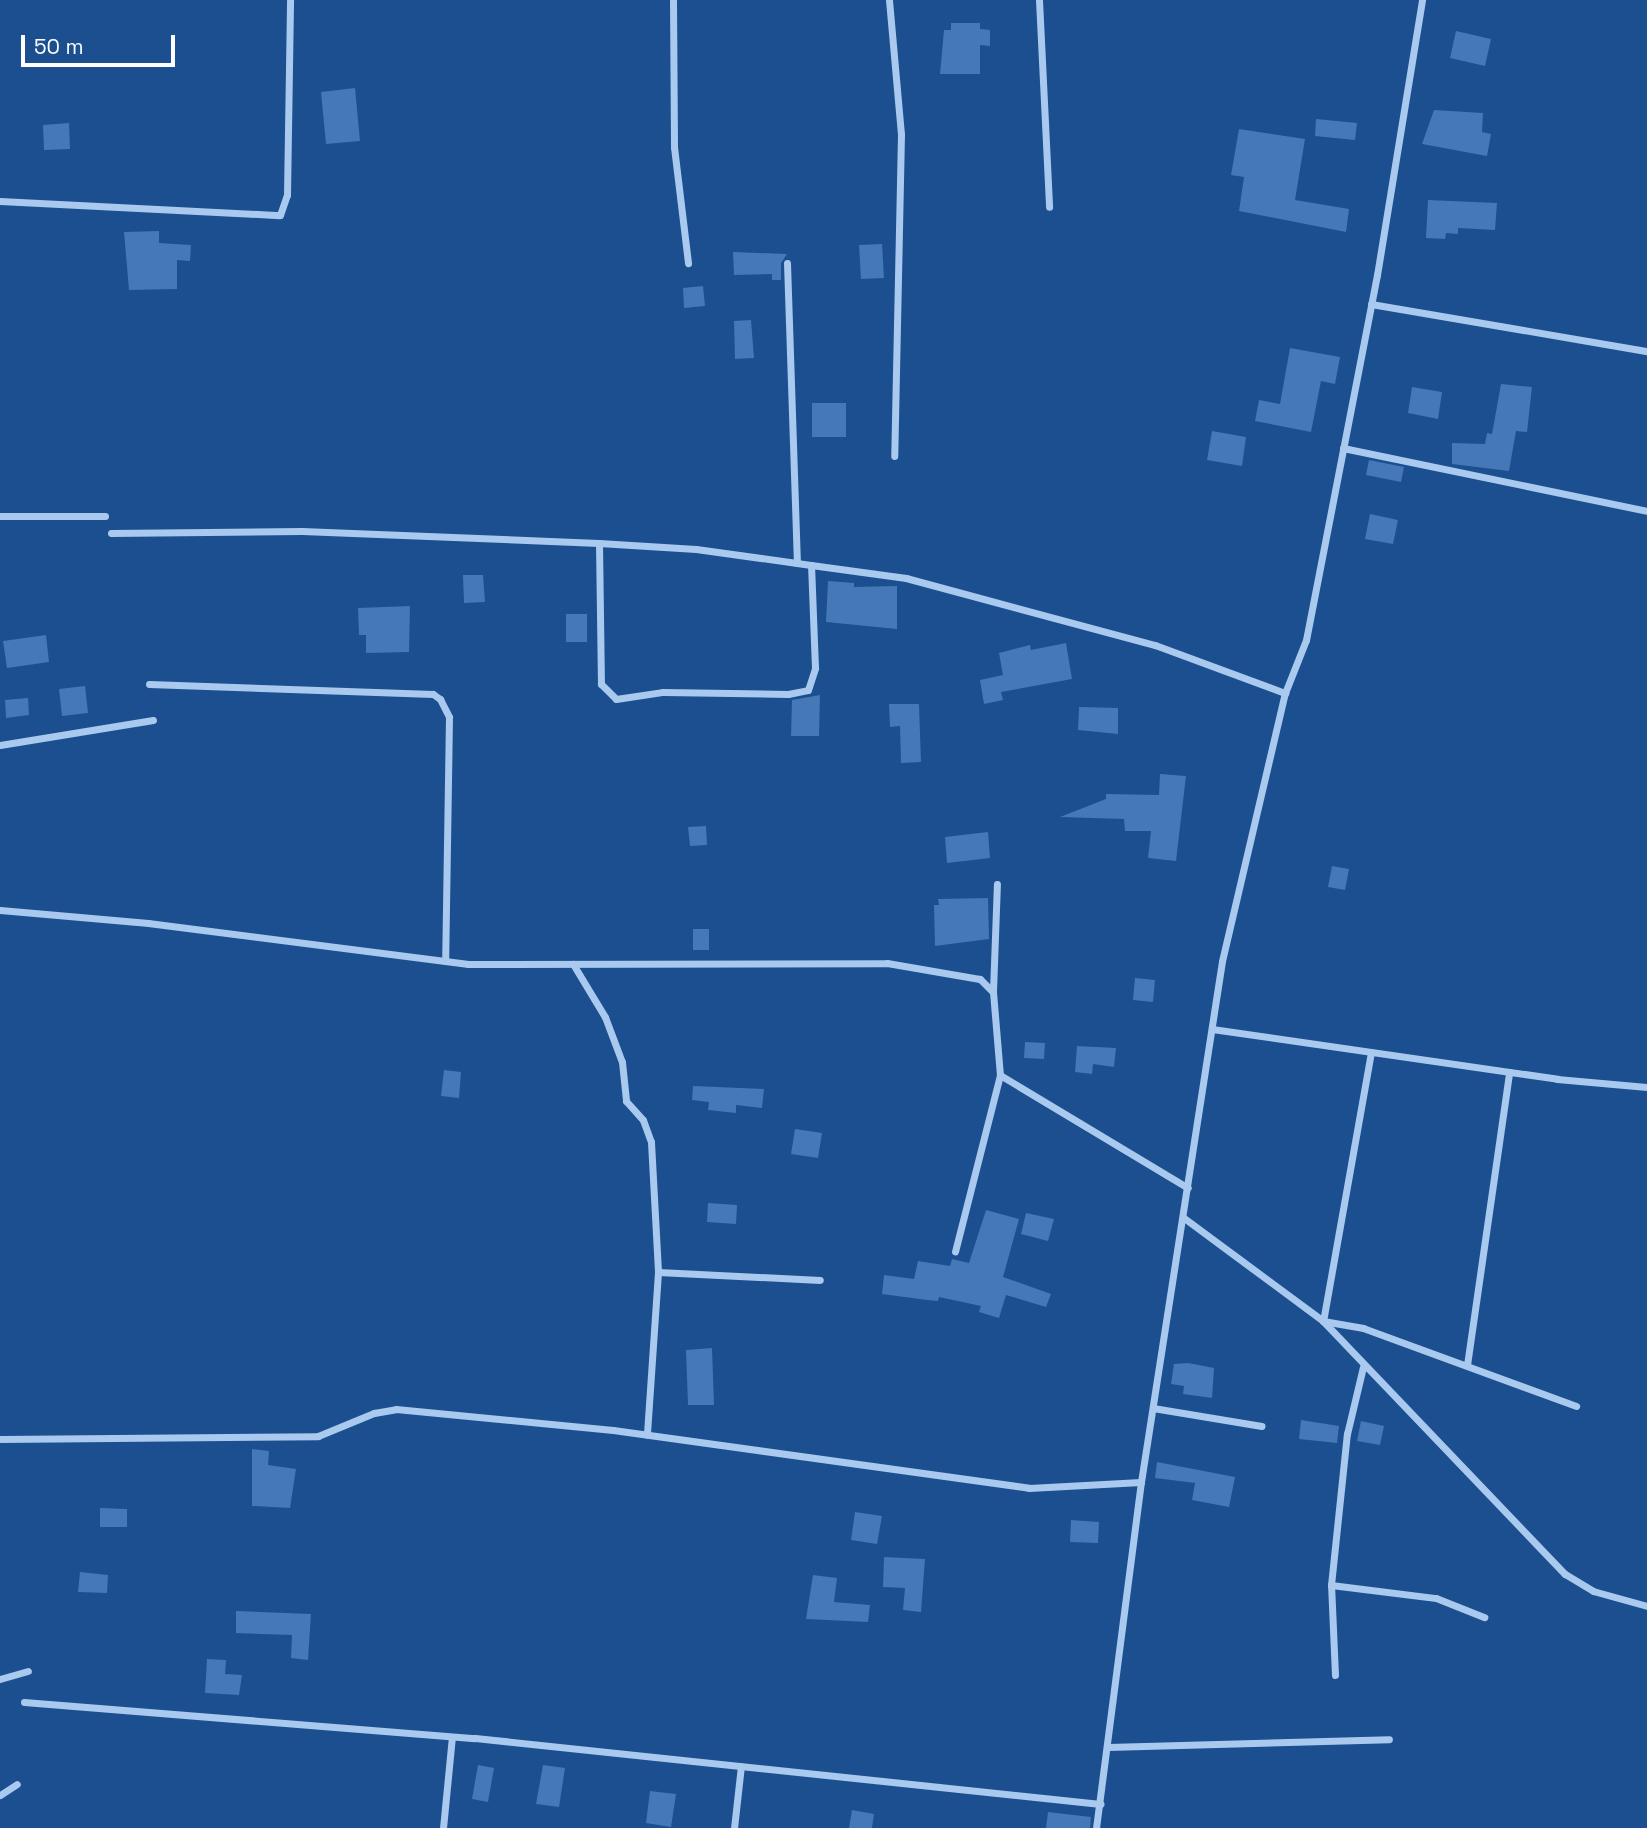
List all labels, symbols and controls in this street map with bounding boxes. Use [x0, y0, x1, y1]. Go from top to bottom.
scale bar [24, 21, 178, 65]
text: 50 m [34, 33, 84, 60]

